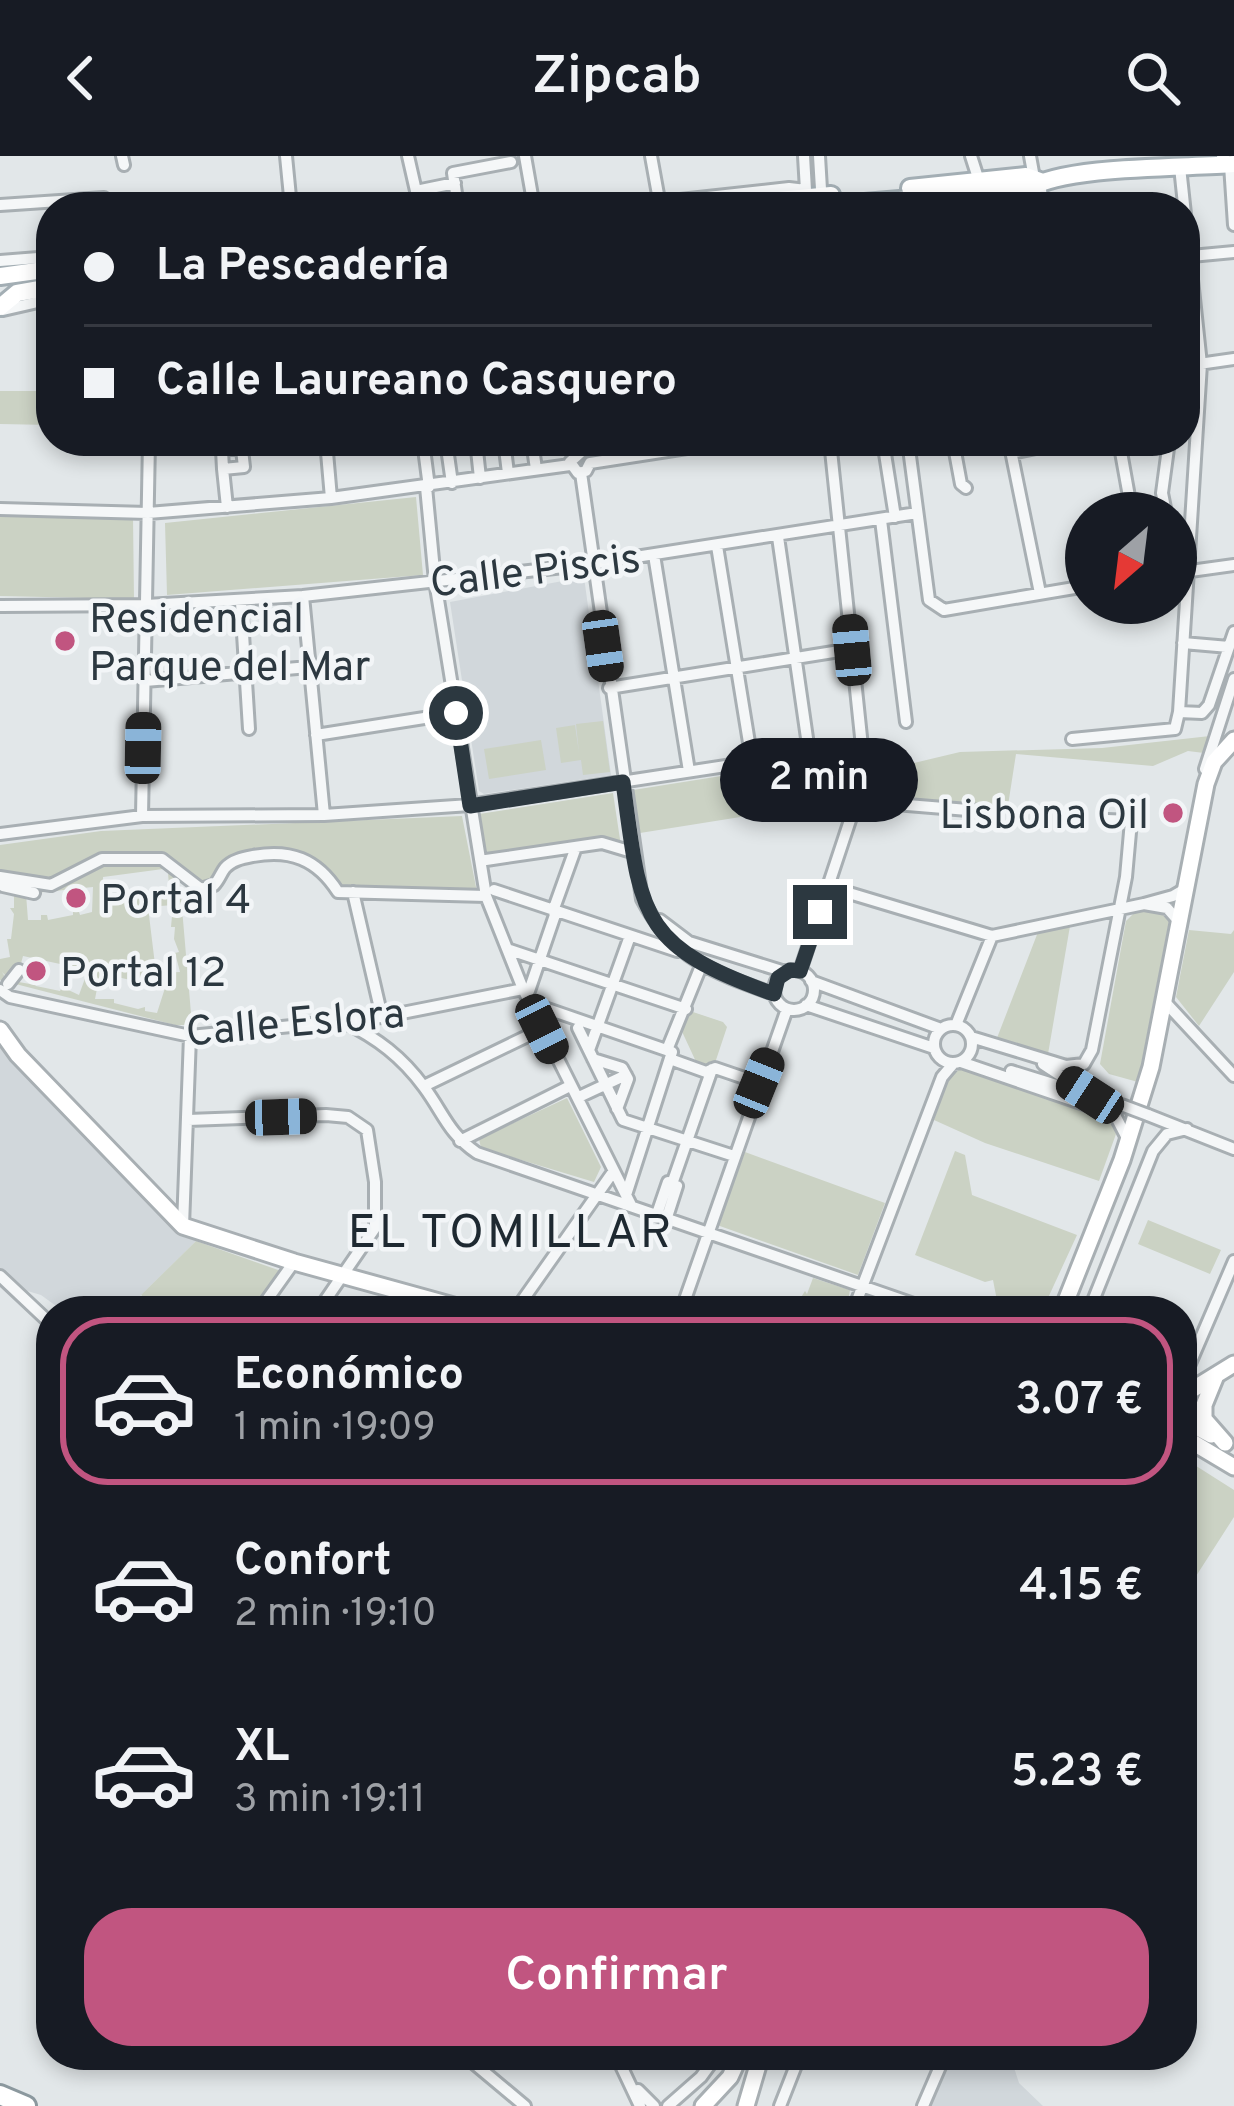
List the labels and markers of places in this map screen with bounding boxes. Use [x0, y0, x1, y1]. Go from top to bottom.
place label: Residencial Parque del Mar [89, 595, 371, 696]
marker: Residencial Parque del Mar [52, 628, 78, 654]
place label: Lisbona Oil [940, 791, 1149, 844]
marker: Lisbona Oil [1160, 800, 1186, 826]
place label: Portal 4 [100, 876, 251, 929]
marker: Portal 4 [63, 885, 89, 911]
place label: Portal 12 [60, 949, 227, 1002]
marker: Portal 12 [23, 958, 49, 984]

